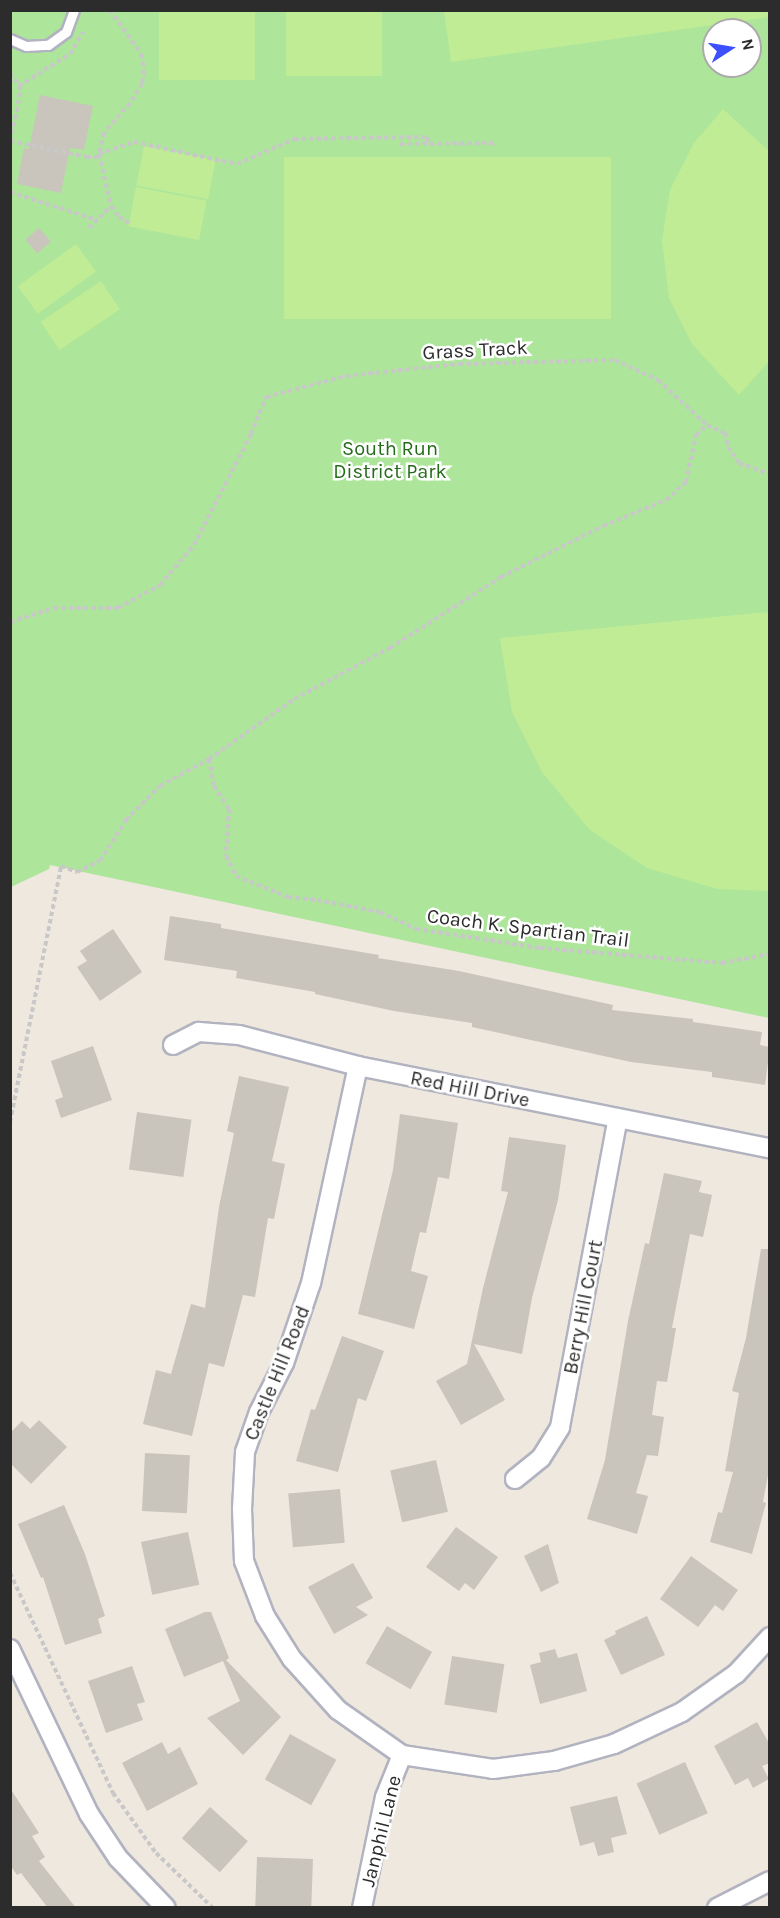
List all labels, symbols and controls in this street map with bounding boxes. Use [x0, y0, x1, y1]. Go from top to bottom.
north arrow [702, 18, 762, 78]
text: N [738, 37, 759, 52]
street label: Grass Track [422, 335, 528, 365]
park label: South Run District Park [333, 437, 447, 484]
street label: Coach K. Spartian Trail [426, 904, 630, 952]
street label: Red Hill Drive [408, 1066, 532, 1112]
street label: Berry Hill Court [558, 1238, 608, 1376]
street label: Castle Hill Road [239, 1302, 315, 1444]
street label: Janphil Lane [356, 1773, 406, 1889]

